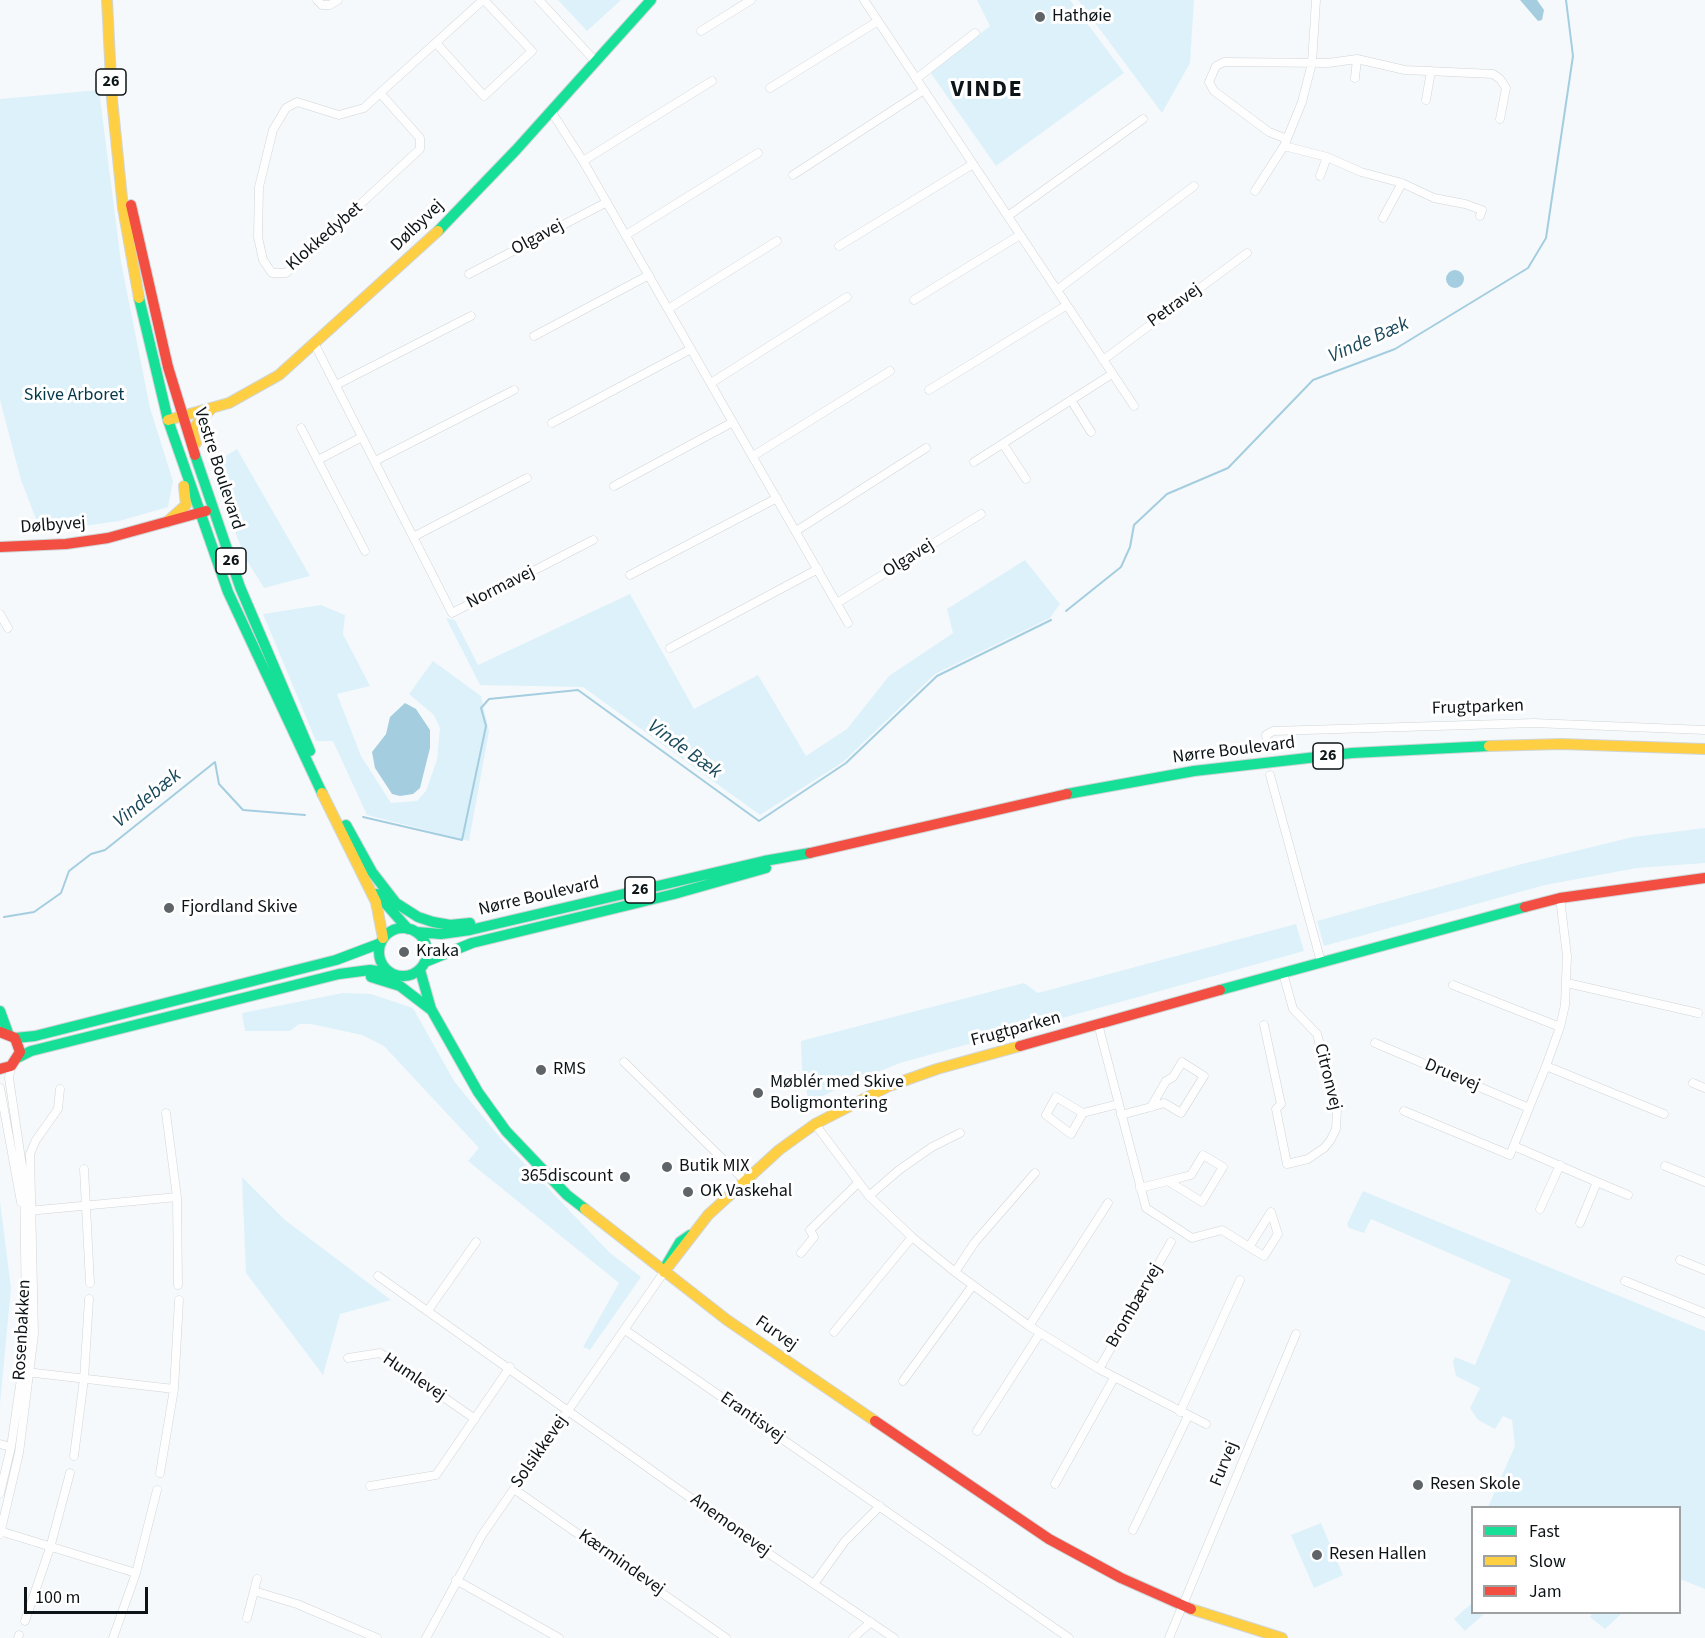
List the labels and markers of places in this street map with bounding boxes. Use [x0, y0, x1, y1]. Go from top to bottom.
place label: Hathøie [1052, 6, 1112, 28]
marker: Hathøie [1033, 10, 1047, 24]
place label: Fjordland Skive [181, 897, 297, 919]
marker: Fjordland Skive [162, 901, 176, 915]
place label: Kraka [416, 941, 459, 963]
marker: Kraka [397, 945, 411, 959]
place label: RMS [553, 1059, 586, 1081]
marker: RMS [534, 1063, 548, 1077]
place label: Møblér med Skive Boligmontering [770, 1072, 904, 1114]
marker: Møblér med Skive Boligmontering [751, 1086, 765, 1100]
place label: Butik MIX [679, 1156, 749, 1178]
marker: Butik MIX [660, 1160, 674, 1174]
place label: 365discount [521, 1166, 613, 1188]
marker: 365discount [618, 1170, 632, 1184]
place label: OK Vaskehal [700, 1181, 792, 1203]
marker: OK Vaskehal [681, 1185, 695, 1199]
place label: Resen Skole [1430, 1474, 1520, 1496]
marker: Resen Skole [1411, 1478, 1425, 1492]
place label: Resen Hallen [1329, 1544, 1427, 1566]
marker: Resen Hallen [1310, 1548, 1324, 1562]

